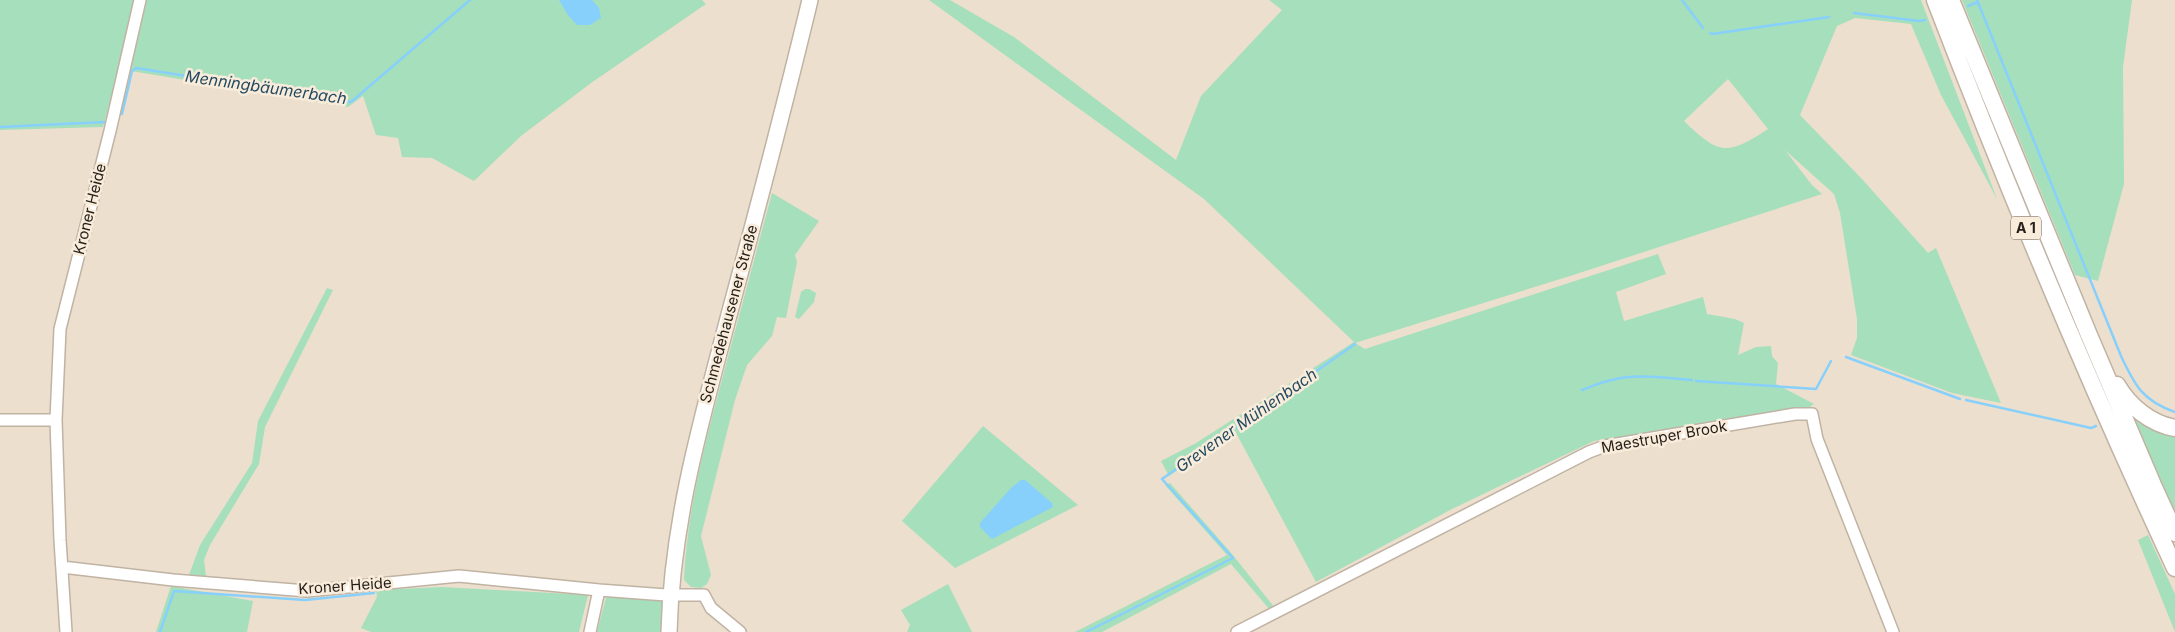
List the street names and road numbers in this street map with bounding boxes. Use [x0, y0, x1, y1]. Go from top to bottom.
street label: Kroner Heide [69, 161, 110, 256]
road number: A 1 [2011, 217, 2041, 240]
street label: Schmedehausener Straße [696, 223, 761, 405]
street label: Maestruper Brook [1600, 416, 1729, 457]
street label: Kroner Heide [298, 573, 392, 598]

